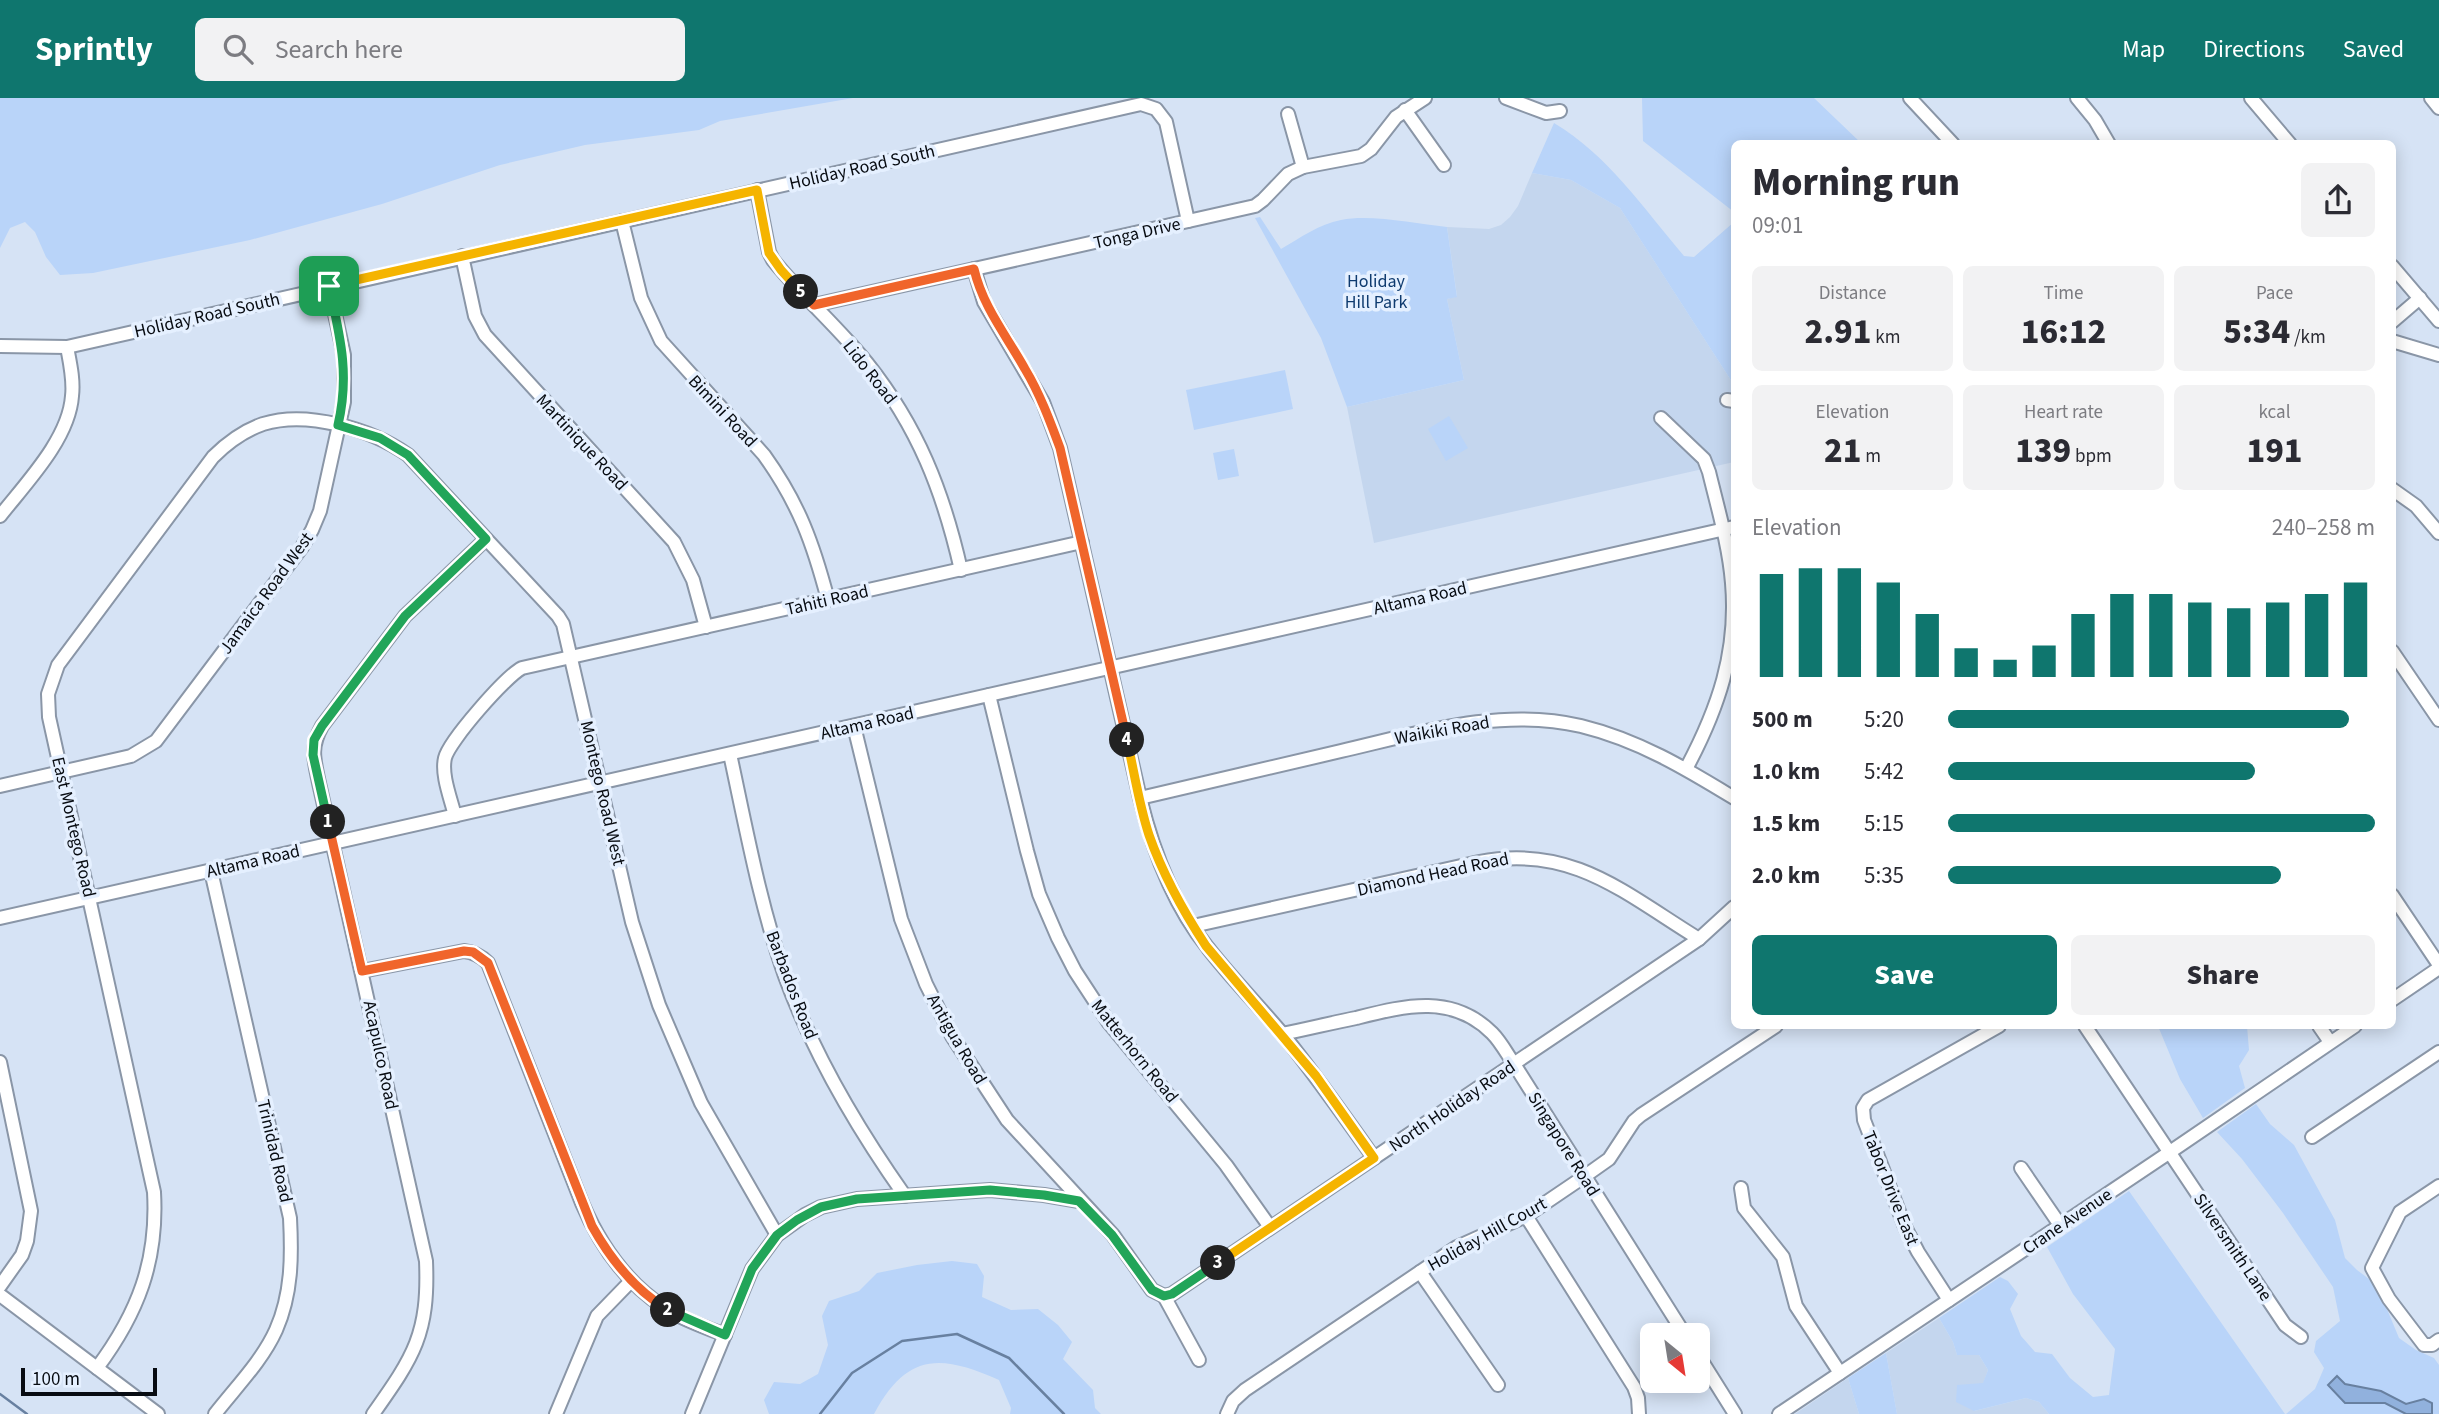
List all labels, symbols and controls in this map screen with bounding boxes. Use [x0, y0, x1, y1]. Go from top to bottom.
search box [195, 18, 685, 81]
text: Sprintly [35, 26, 153, 73]
icon: search [219, 30, 257, 68]
text: Search here [275, 31, 403, 68]
text: Map [2122, 32, 2165, 67]
text: Directions [2203, 32, 2305, 67]
text: Saved [2343, 32, 2404, 67]
street label: Holiday Road South [787, 139, 937, 196]
text: Morning run [1752, 156, 1960, 210]
button: share [2301, 163, 2375, 237]
text: 09:01 [1752, 209, 1803, 242]
street label: Tonga Drive [1091, 211, 1183, 256]
pin [299, 256, 359, 316]
icon: arrive [310, 267, 348, 305]
park label: Holiday Hill Park [1345, 269, 1407, 315]
pin: 5 [784, 274, 818, 310]
text: 5 [795, 278, 806, 305]
text: Distance [1819, 280, 1886, 307]
text: Time [2043, 280, 2084, 307]
text: Pace [2256, 280, 2293, 307]
street label: Holiday Road South [132, 287, 282, 344]
text: 2.91 [1805, 307, 1871, 357]
text: 16:12 [2021, 307, 2106, 357]
text: 5:34 [2223, 307, 2290, 357]
text: km [1871, 324, 1900, 351]
text: /km [2290, 324, 2326, 351]
street label: Lido Road [837, 335, 903, 410]
street label: Bimini Road [683, 370, 763, 453]
street label: Martinique Road [530, 388, 633, 496]
text: Elevation [1816, 399, 1889, 426]
text: Heart rate [2024, 399, 2103, 426]
text: kcal [2259, 399, 2290, 426]
text: 21 [1824, 426, 1861, 476]
text: 139 [2015, 426, 2071, 476]
text: 191 [2246, 426, 2303, 476]
text: m [1861, 443, 1881, 470]
text: bpm [2071, 443, 2112, 470]
text: Elevation [1752, 511, 1842, 544]
text: 240–258 m [2272, 511, 2375, 544]
street label: Jamaica Road West [214, 527, 319, 659]
street label: Altama Road [1371, 576, 1469, 621]
street label: Tahiti Road [783, 579, 871, 622]
street label: Altama Road [818, 701, 916, 746]
text: 500 m [1752, 703, 1813, 736]
text: 5:20 [1864, 703, 1904, 736]
street label: Waikiki Road [1393, 710, 1492, 751]
street label: Montego Road West [574, 718, 631, 868]
pin: 4 [1110, 722, 1144, 758]
text: 4 [1121, 726, 1132, 753]
street label: East Montego Road [45, 754, 102, 900]
text: 1.0 km [1752, 755, 1820, 788]
text: 5:42 [1864, 755, 1904, 788]
pin: 1 [310, 804, 346, 840]
text: 1.5 km [1752, 807, 1820, 840]
text: 5:15 [1864, 807, 1904, 840]
text: 1 [322, 808, 333, 835]
street label: Altama Road [204, 839, 302, 884]
street label: Diamond Head Road [1355, 846, 1511, 903]
text: 2.0 km [1752, 859, 1820, 892]
text: 5:35 [1864, 859, 1904, 892]
street label: Barbados Road [759, 927, 824, 1043]
button: Save [1752, 935, 2057, 1015]
button: Share [2071, 935, 2375, 1015]
street label: Antigua Road [921, 990, 992, 1089]
street label: Matterhorn Road [1085, 994, 1184, 1108]
street label: Acapulco Road [357, 998, 404, 1112]
street label: North Holiday Road [1384, 1055, 1520, 1158]
street label: Singapore Road [1522, 1087, 1606, 1201]
street label: Trinidad Road [251, 1097, 299, 1205]
street label: Tabor Drive East [1856, 1127, 1925, 1249]
street label: Crane Avenue [2018, 1182, 2117, 1261]
street label: Silversmith Lane [2187, 1188, 2278, 1306]
street label: Holiday Hill Court [1423, 1191, 1551, 1278]
pin: 3 [1200, 1246, 1236, 1280]
text: 3 [1212, 1249, 1223, 1276]
pin: 2 [650, 1292, 686, 1328]
text: 2 [662, 1296, 673, 1323]
north arrow [1640, 1323, 1710, 1393]
map controls [1640, 1323, 1710, 1393]
scale bar [21, 1365, 158, 1397]
text: 100 m [32, 1366, 80, 1393]

